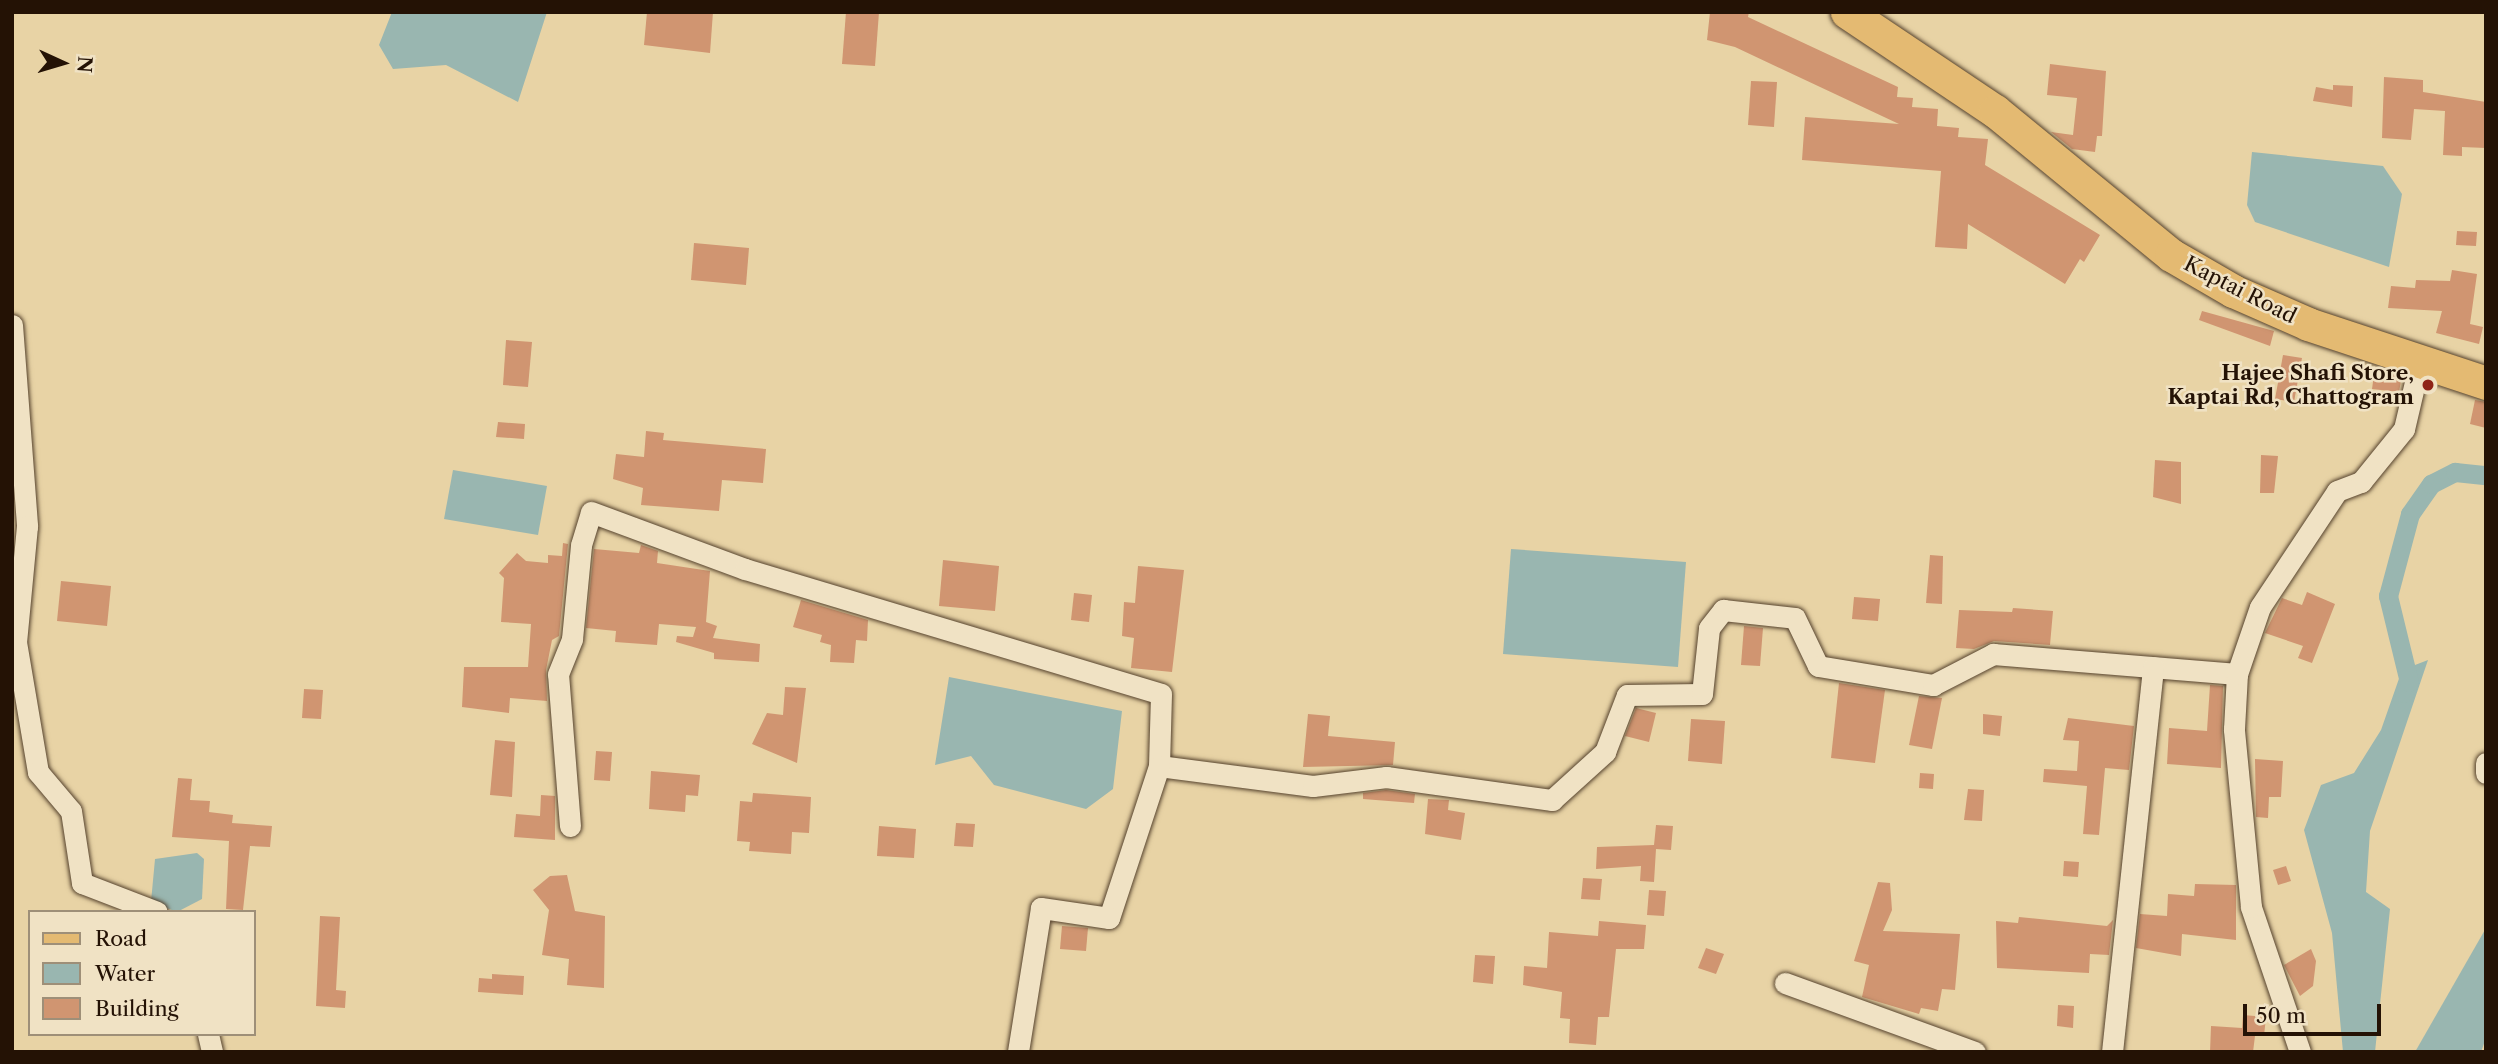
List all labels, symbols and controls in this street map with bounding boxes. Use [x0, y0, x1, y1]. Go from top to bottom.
north arrow [28, 28, 98, 98]
text: N [72, 55, 96, 74]
street label: Kaptai Road [2180, 251, 2300, 329]
place label: Hajee Shafi Store, Kaptai Rd, Chattogram [2168, 360, 2414, 410]
marker: Hajee Shafi Store, Kaptai Rd, Chattogram [2420, 377, 2436, 393]
legend [28, 910, 256, 1036]
text: Road [95, 926, 147, 951]
text: Water [95, 961, 155, 986]
scale bar [2246, 990, 2384, 1034]
text: Building [95, 996, 179, 1021]
text: 50 m [2256, 1003, 2306, 1028]

